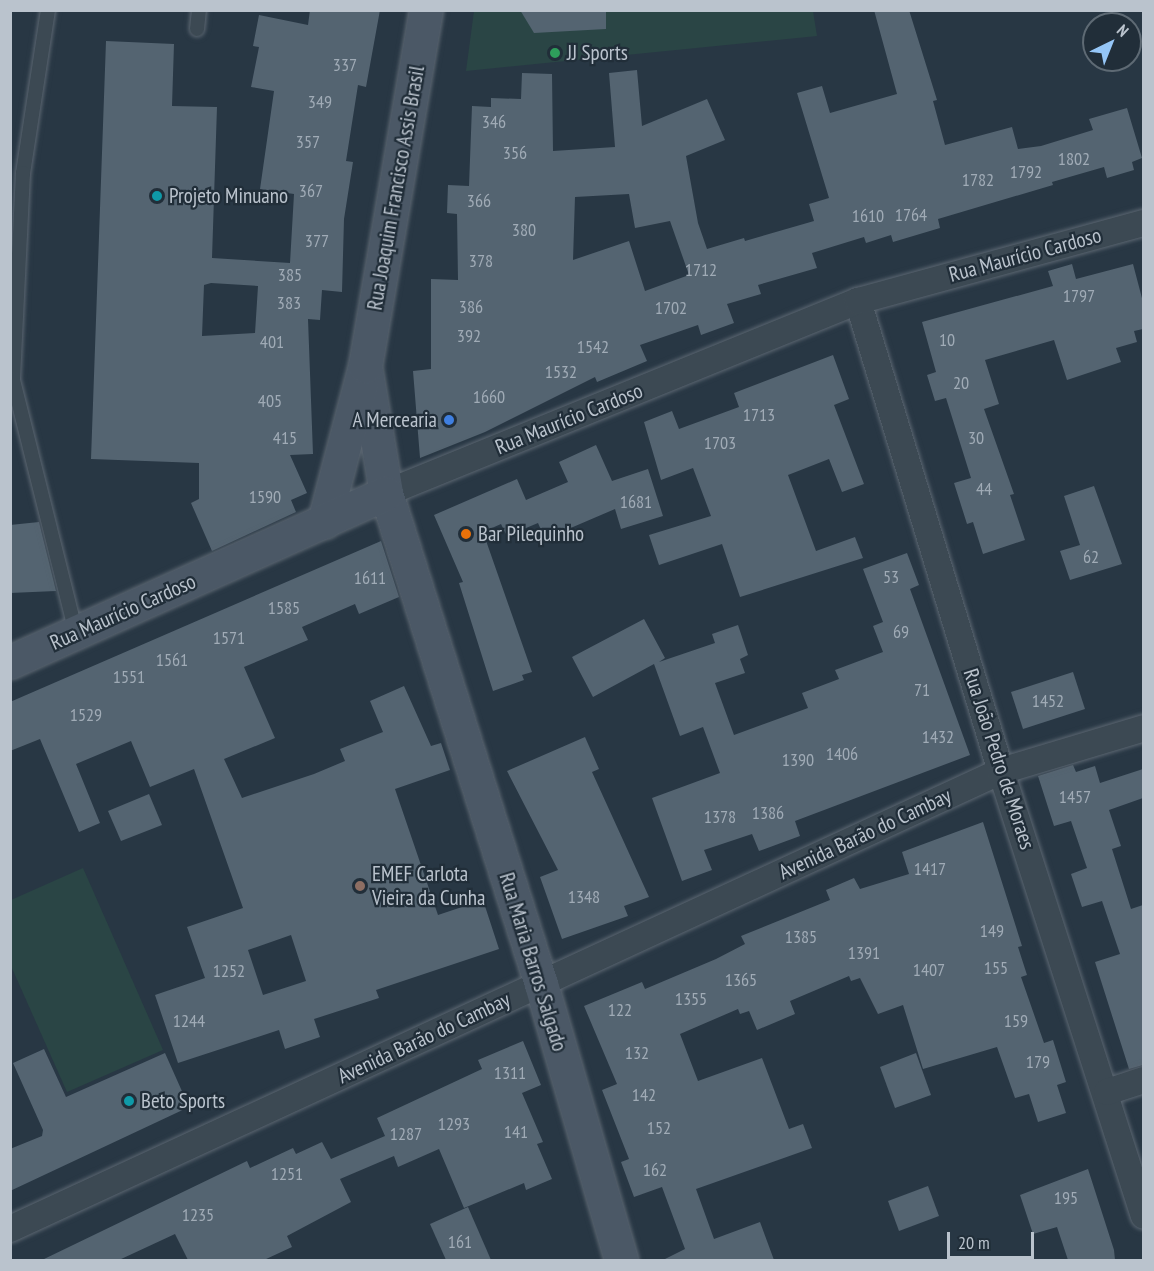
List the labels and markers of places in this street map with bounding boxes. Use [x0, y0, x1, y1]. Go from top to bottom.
place label: JJ Sports [567, 40, 628, 66]
marker: JJ Sports [548, 46, 562, 60]
place label: Projeto Minuano [169, 183, 288, 209]
marker: Projeto Minuano [150, 189, 164, 203]
place label: A Mercearia [352, 407, 437, 433]
marker: A Mercearia [442, 413, 456, 427]
place label: Bar Pilequinho [478, 521, 584, 547]
marker: Bar Pilequinho [459, 527, 473, 541]
place label: EMEF Carlota Vieira da Cunha [372, 861, 485, 911]
marker: EMEF Carlota Vieira da Cunha [353, 879, 367, 893]
place label: Beto Sports [141, 1088, 225, 1114]
marker: Beto Sports [122, 1094, 136, 1108]

